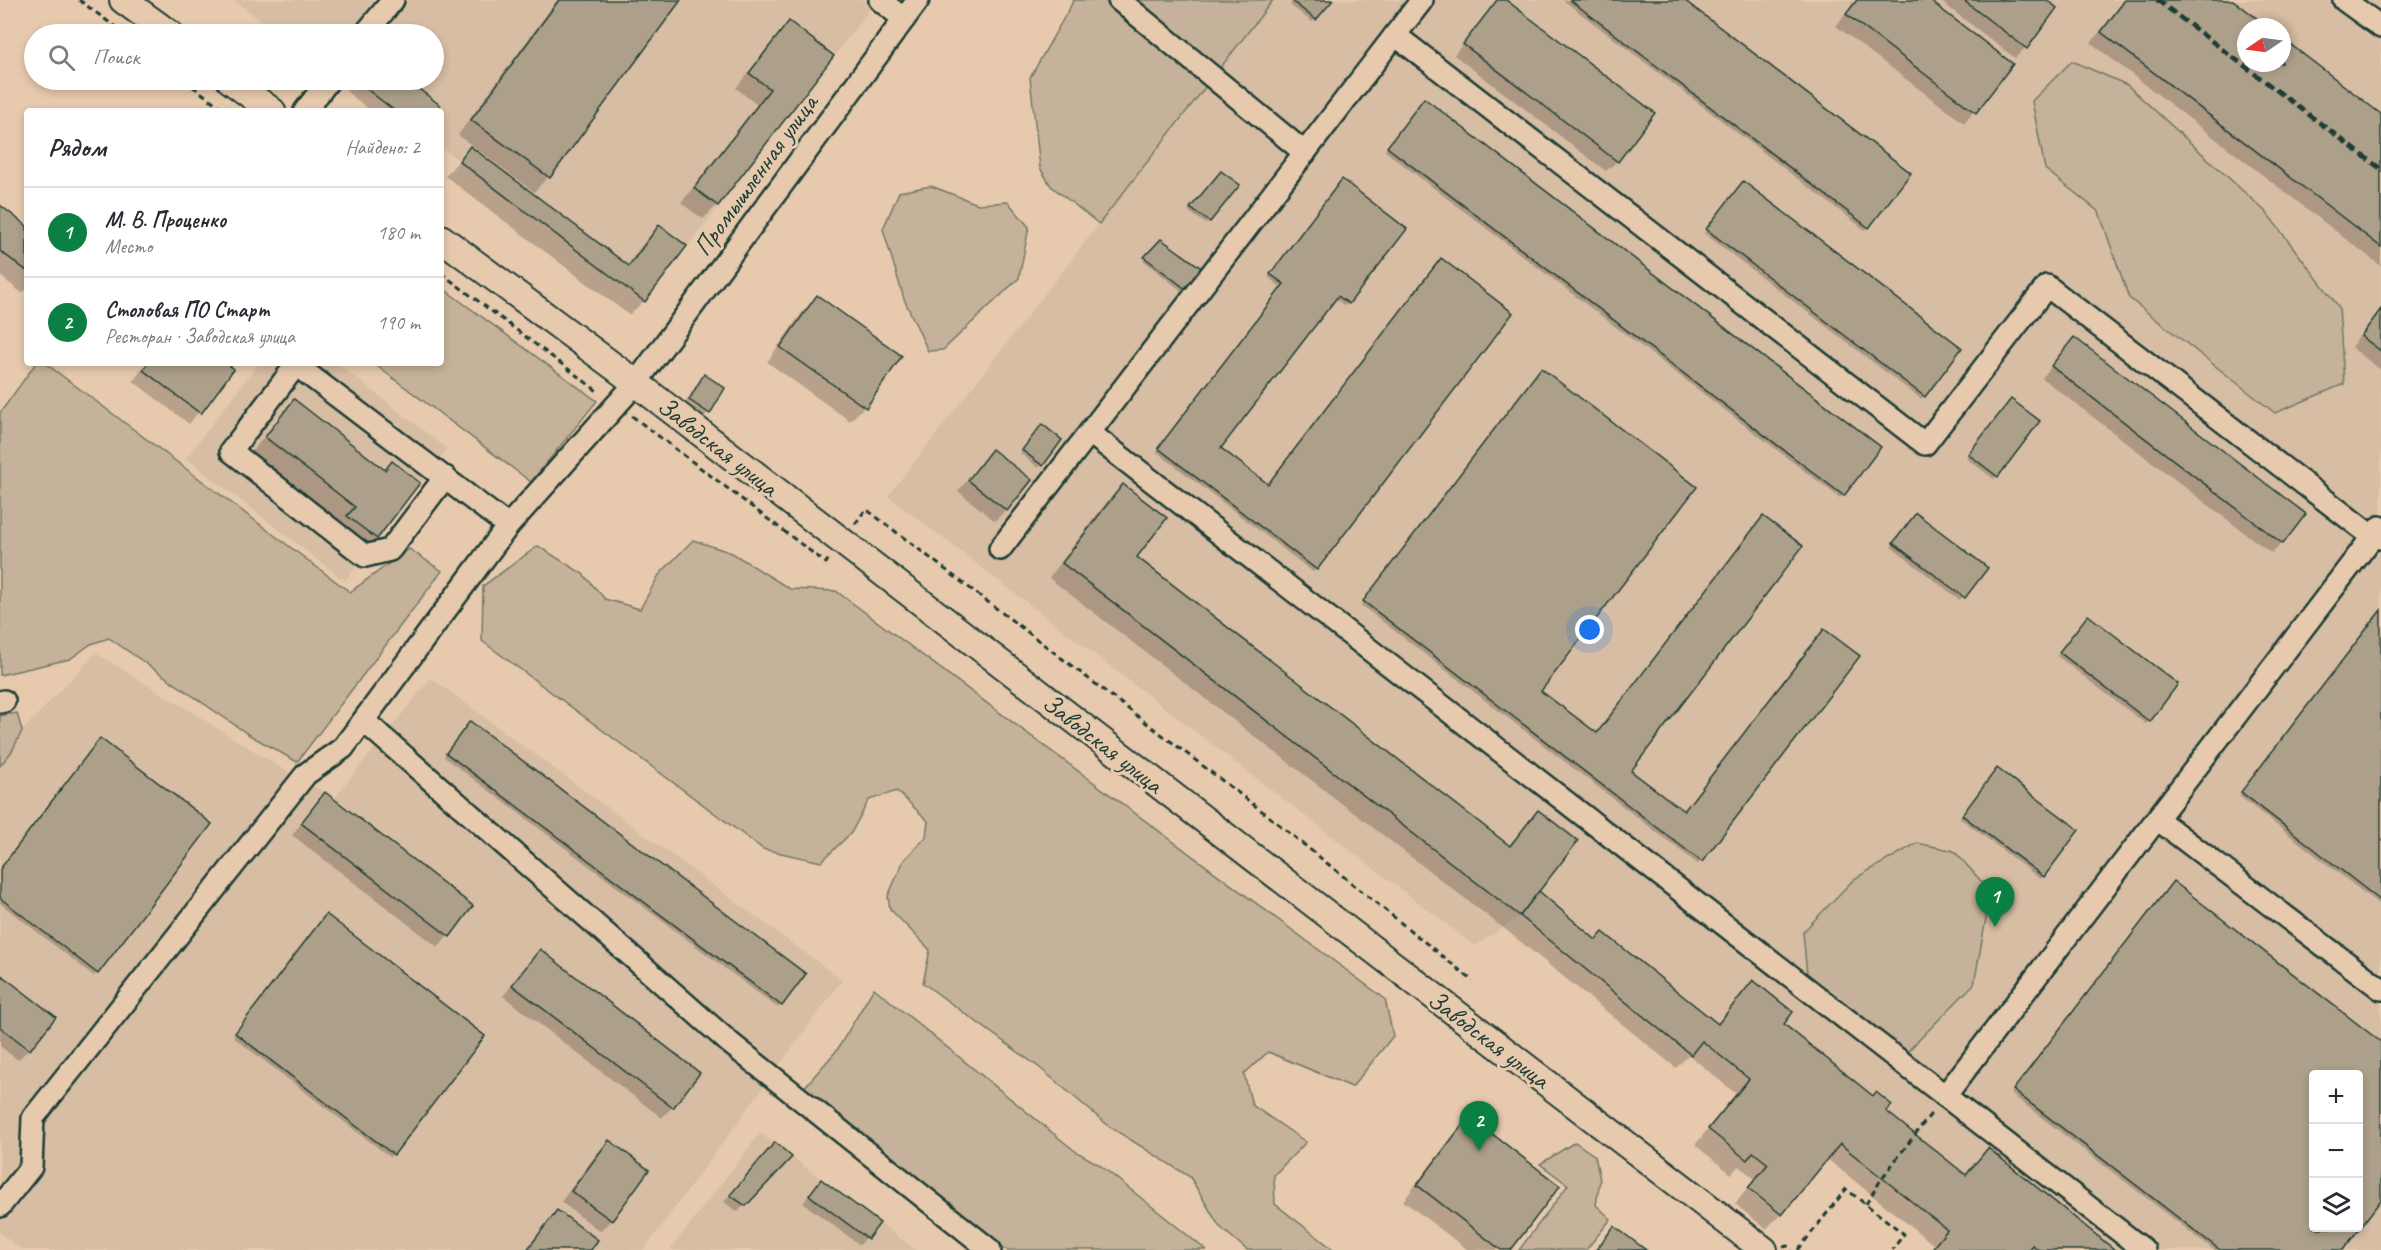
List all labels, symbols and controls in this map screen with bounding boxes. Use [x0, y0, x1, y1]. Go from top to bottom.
north arrow [2237, 18, 2291, 72]
search box [24, 24, 444, 90]
icon: search [45, 41, 78, 74]
text: Поиск [93, 43, 139, 71]
street label: Промышленная улица [686, 86, 826, 262]
text: Рядом [48, 131, 106, 164]
text: Найдено: 2 [345, 135, 420, 160]
text: М. В. Проценко [105, 206, 226, 234]
text: 1 [63, 220, 72, 245]
text: 180 m [377, 220, 420, 245]
text: Место [105, 234, 152, 259]
text: Столовая ПО Старт [105, 296, 270, 324]
text: 2 [63, 310, 72, 335]
text: 190 m [377, 310, 420, 335]
text: Ресторан · Заводская улица [105, 324, 295, 349]
street label: Заводская улица [651, 389, 786, 505]
your location [1575, 615, 1604, 644]
street label: Заводская улица [1036, 686, 1171, 802]
pin: 1 [1976, 878, 2014, 927]
street label: Заводская улица [1421, 983, 1557, 1097]
map controls [2309, 1070, 2363, 1232]
button: + [2309, 1070, 2363, 1124]
pin: 2 [1460, 1102, 1498, 1151]
button: − [2309, 1124, 2363, 1178]
button: layers [2309, 1178, 2363, 1232]

